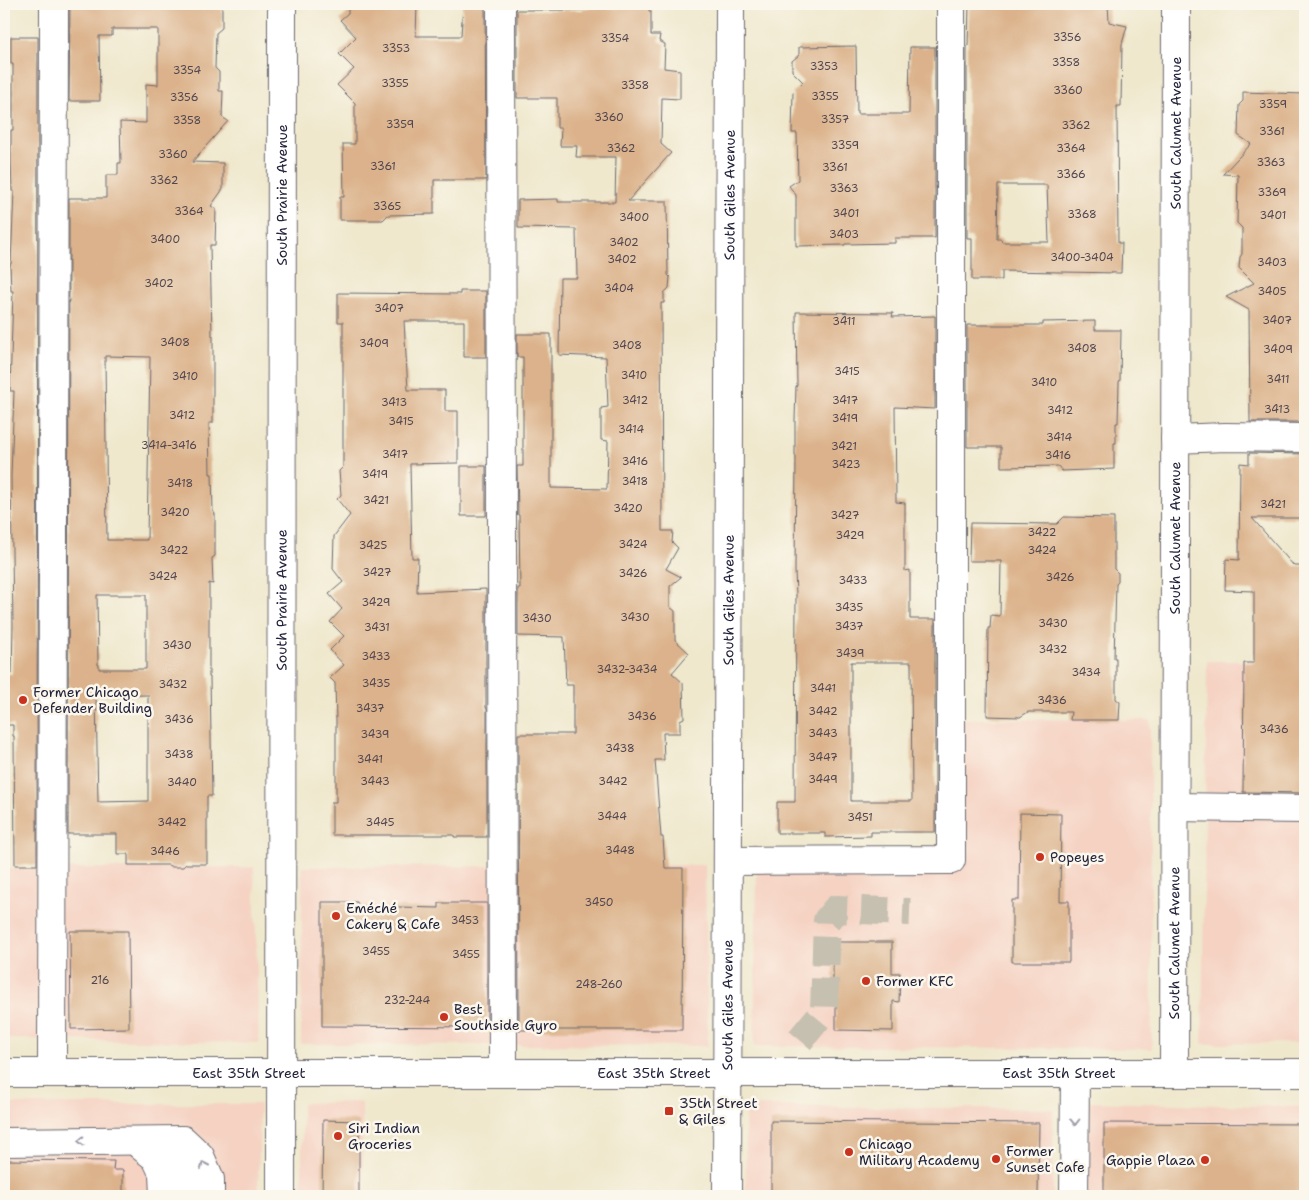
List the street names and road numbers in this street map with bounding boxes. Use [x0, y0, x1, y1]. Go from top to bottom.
street label: South Calumet Avenue [1167, 57, 1185, 209]
street label: South Prairie Avenue [273, 124, 291, 266]
street label: South Giles Avenue [720, 129, 739, 261]
street label: South Calumet Avenue [1166, 462, 1184, 614]
street label: South Prairie Avenue [272, 529, 291, 671]
street label: South Giles Avenue [719, 534, 738, 666]
street label: South Calumet Avenue [1165, 867, 1183, 1019]
street label: South Giles Avenue [718, 939, 737, 1071]
street label: East 35th Street [192, 1064, 306, 1082]
street label: East 35th Street [597, 1064, 711, 1082]
street label: East 35th Street [1002, 1064, 1116, 1082]

